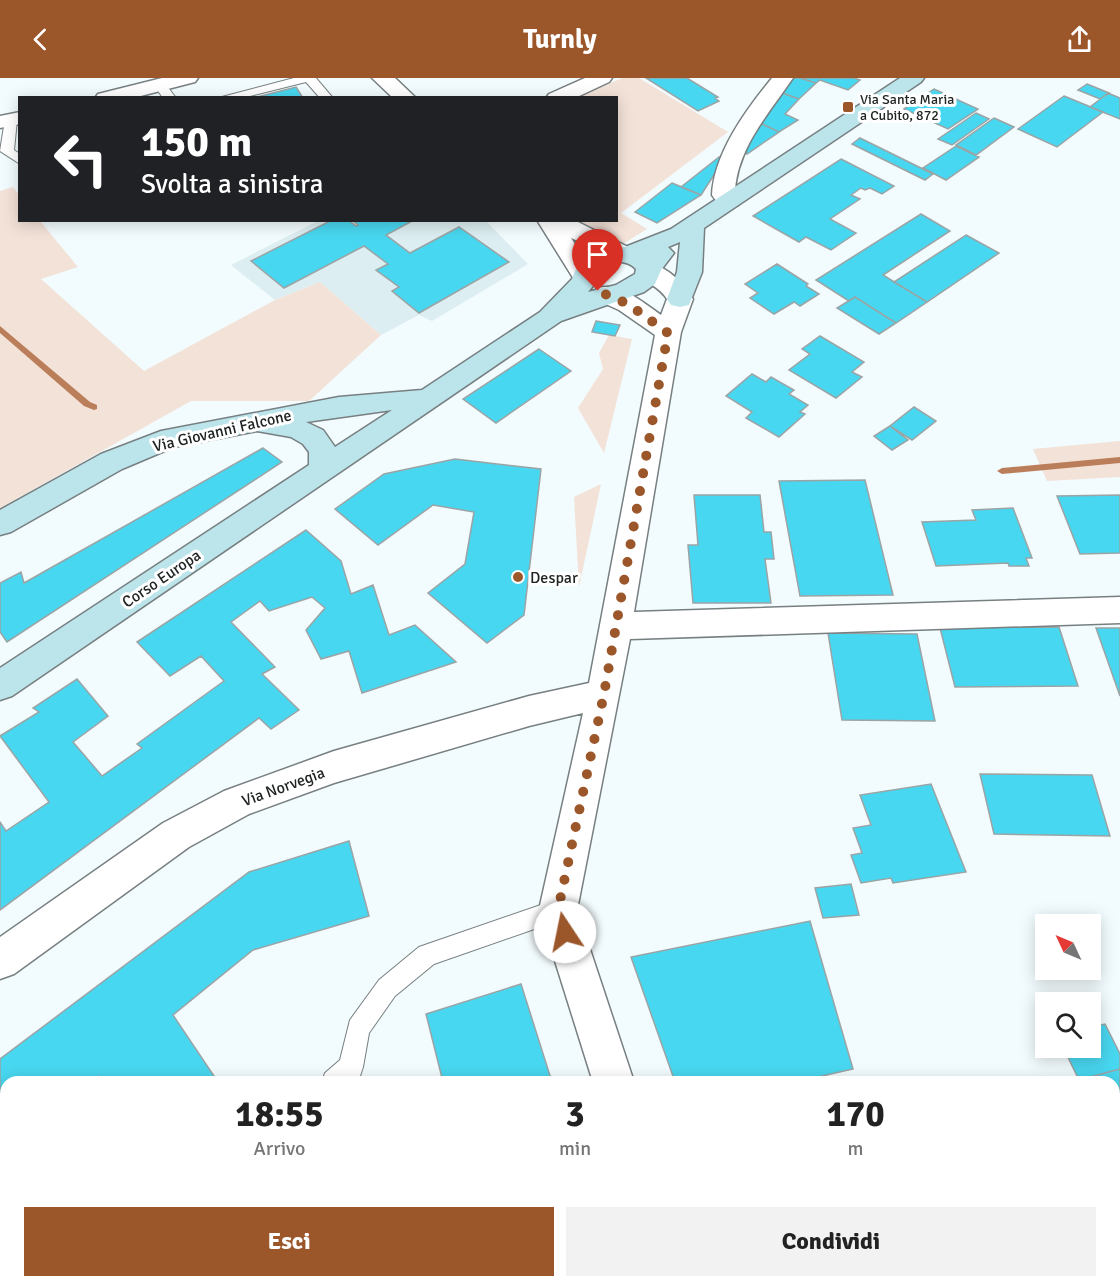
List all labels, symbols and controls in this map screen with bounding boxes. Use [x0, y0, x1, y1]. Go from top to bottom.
icon: back [24, 23, 57, 56]
text: Turnly [523, 23, 597, 56]
icon: share [1063, 23, 1096, 56]
place label: Via Santa Maria a Cubito, 872 [860, 91, 954, 124]
marker: Via Santa Maria a Cubito, 872 [841, 100, 855, 114]
text: 150 m [141, 117, 252, 168]
icon: left [42, 120, 120, 198]
text: Svolta a sinistra [141, 168, 324, 201]
pin [572, 229, 623, 291]
icon: arrive [581, 238, 614, 271]
street label: Via Giovanni Falcone [151, 405, 293, 457]
street label: Corso Europa [118, 545, 205, 612]
place label: Despar [530, 568, 578, 588]
marker: Despar [511, 570, 525, 584]
street label: Via Norvegia [239, 763, 327, 811]
position arrow [533, 900, 597, 964]
north arrow [1035, 914, 1101, 980]
map controls [1035, 914, 1101, 1058]
button: search [1035, 992, 1101, 1058]
text: 18:55 [235, 1092, 324, 1137]
text: 3 [565, 1092, 585, 1137]
text: 170 [826, 1092, 885, 1137]
text: Arrivo [254, 1136, 305, 1161]
text: min [559, 1136, 591, 1161]
text: m [848, 1136, 864, 1161]
button: Esci [24, 1207, 554, 1276]
button: Condividi [566, 1207, 1096, 1276]

